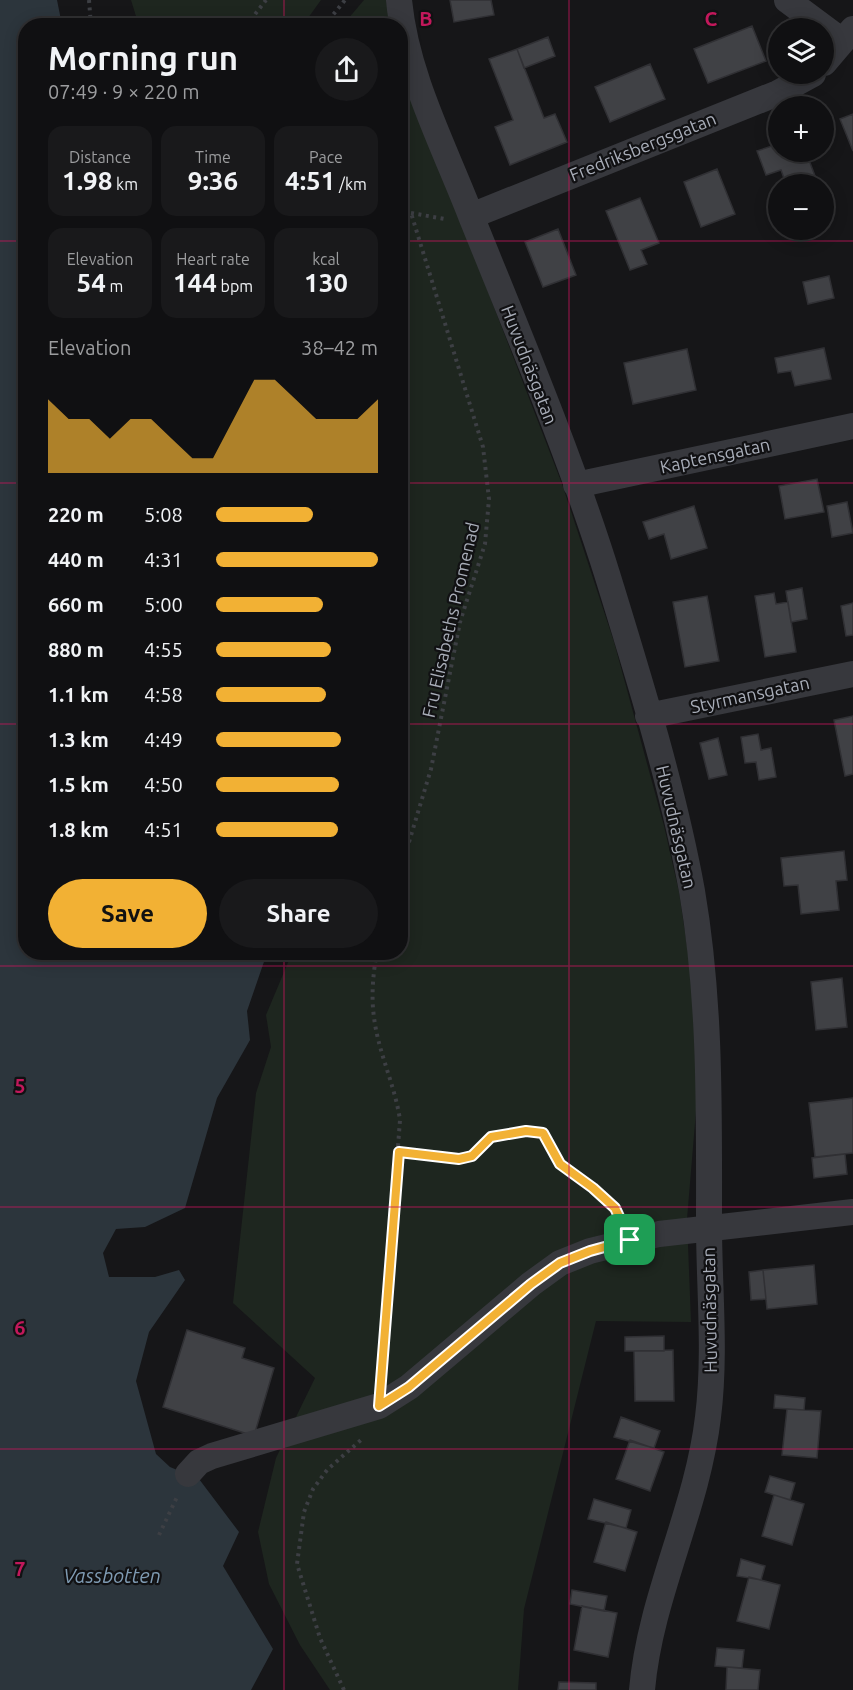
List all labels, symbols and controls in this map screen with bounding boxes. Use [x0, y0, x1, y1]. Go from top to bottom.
text: B [419, 7, 433, 30]
text: C [705, 7, 718, 30]
map controls [768, 18, 834, 240]
button: layers [768, 18, 834, 84]
button: share [315, 38, 378, 101]
text: Morning run [48, 39, 238, 76]
text: 07:49 · 9 × 220 m [48, 80, 200, 103]
button: + [768, 96, 834, 162]
street label: Fredriksbergsgatan [566, 108, 719, 185]
text: Distance [69, 148, 131, 166]
text: Time [195, 148, 231, 166]
text: Pace [309, 148, 343, 166]
text: 1.98 [62, 166, 112, 195]
text: 9:36 [188, 166, 238, 195]
text: 4:51 [285, 166, 335, 195]
button: − [768, 174, 834, 240]
text: km [112, 175, 138, 193]
text: /km [335, 175, 367, 193]
text: Elevation [67, 250, 133, 268]
text: Heart rate [176, 250, 250, 268]
text: kcal [312, 250, 340, 268]
text: 54 [77, 268, 106, 297]
text: 144 [173, 268, 217, 297]
text: 130 [304, 268, 348, 297]
text: m [106, 277, 123, 295]
text: bpm [217, 277, 253, 295]
street label: Huvudnäsgatan [498, 302, 562, 427]
text: Elevation [48, 336, 131, 359]
text: 38–42 m [301, 336, 378, 359]
street label: Kaptensgatan [658, 434, 772, 476]
text: 220 m [48, 503, 104, 526]
text: 5:08 [144, 503, 183, 526]
street label: Fru Elisabeths Promenad [418, 520, 482, 719]
text: 440 m [48, 548, 104, 571]
text: 4:31 [144, 548, 183, 571]
text: 660 m [48, 593, 104, 616]
text: 5:00 [144, 593, 183, 616]
text: 880 m [48, 638, 104, 661]
text: 4:55 [144, 638, 183, 661]
street label: Styrmansgatan [688, 672, 811, 716]
text: 1.1 km [48, 683, 109, 706]
text: 4:58 [144, 683, 183, 706]
text: 1.3 km [48, 728, 109, 751]
text: 4:49 [144, 728, 183, 751]
street label: Huvudnäsgatan [653, 763, 701, 890]
text: 1.5 km [48, 773, 109, 796]
text: 4:50 [144, 773, 183, 796]
text: 1.8 km [48, 818, 109, 841]
text: 4:51 [144, 818, 183, 841]
button: Save [48, 879, 207, 948]
button: Share [219, 879, 378, 948]
text: 5 [14, 1074, 26, 1097]
pin [604, 1214, 655, 1265]
icon: arrive [613, 1223, 646, 1256]
street label: Huvudnäsgatan [698, 1247, 720, 1373]
text: 6 [14, 1316, 26, 1339]
text: 7 [14, 1557, 26, 1580]
water label: Vassbotten [63, 1564, 161, 1587]

